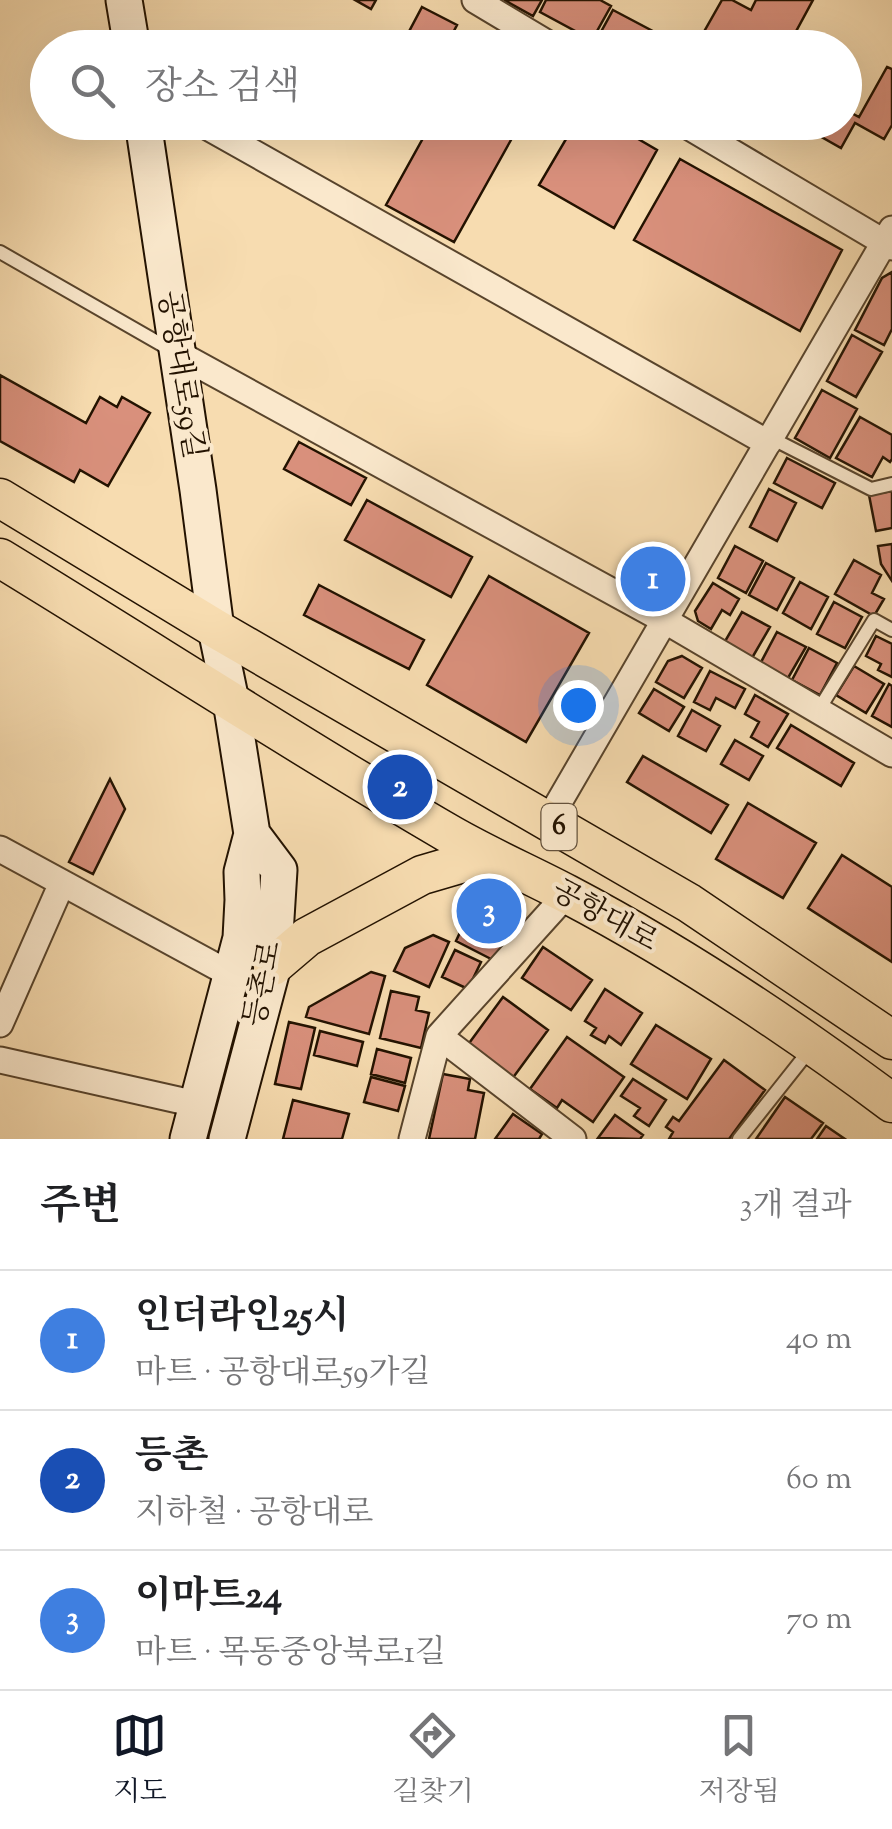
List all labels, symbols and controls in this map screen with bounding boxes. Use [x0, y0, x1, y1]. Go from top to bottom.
search box [30, 30, 862, 140]
icon: search [65, 58, 120, 113]
text: 장소 검색 [145, 62, 300, 116]
street label: 공항대로59길 [145, 288, 215, 462]
pin: 1 [620, 542, 686, 616]
your location [553, 680, 604, 731]
pin: 2 [368, 750, 432, 824]
road number: 6 [542, 804, 576, 850]
street label: 공항대로 [543, 870, 665, 964]
pin: 3 [456, 874, 522, 948]
street label: 등촌로 [235, 937, 293, 1031]
text: 주변 [40, 1178, 121, 1238]
text: 3개 결과 [740, 1184, 852, 1230]
text: 인더라인25시 [135, 1291, 349, 1345]
text: 1 [67, 1317, 78, 1363]
text: 40 m [786, 1317, 852, 1363]
text: 마트 · 공항대로59가길 [135, 1351, 431, 1397]
text: 등촌 [135, 1431, 208, 1485]
text: 2 [65, 1457, 80, 1503]
text: 60 m [786, 1457, 852, 1503]
text: 지하철 · 공항대로 [135, 1491, 373, 1537]
text: 이마트24 [135, 1571, 282, 1625]
text: 3 [66, 1597, 79, 1643]
text: 70 m [786, 1597, 852, 1643]
text: 마트 · 목동중앙북로1길 [135, 1631, 446, 1677]
tab: 지도 [112, 1708, 167, 1813]
tab: 길찾기 [392, 1708, 473, 1813]
tab: 저장됨 [698, 1708, 780, 1813]

